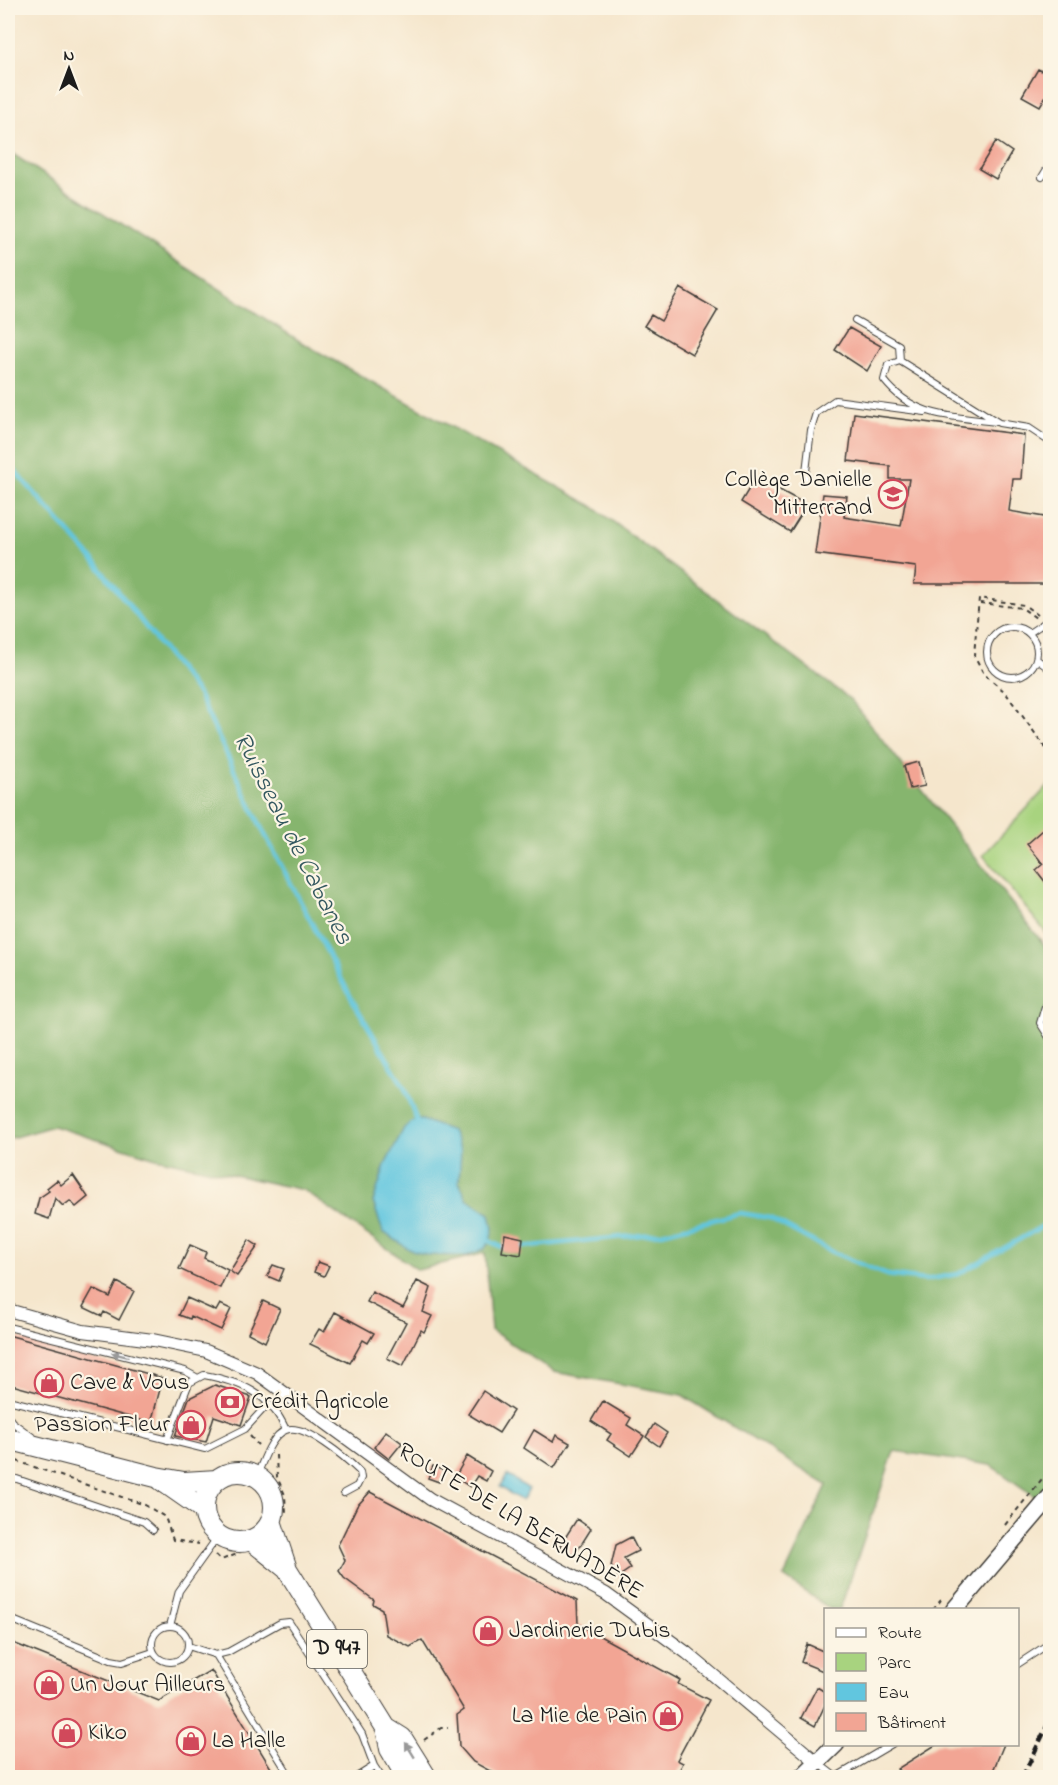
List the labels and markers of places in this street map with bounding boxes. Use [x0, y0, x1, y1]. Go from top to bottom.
place label: Collège Danielle Mitterrand [724, 463, 873, 526]
school or university icon: Collège Danielle Mitterrand [877, 478, 909, 510]
place label: Cave & Vous [70, 1366, 189, 1401]
shop icon: Cave & Vous [33, 1367, 65, 1399]
place label: Crédit Agricole [251, 1385, 389, 1420]
bank icon: Crédit Agricole [214, 1386, 246, 1418]
place label: Passion Fleur [34, 1408, 171, 1443]
shop icon: Passion Fleur [175, 1409, 207, 1441]
place label: Jardinerie Dubis [509, 1614, 671, 1649]
shop icon: Jardinerie Dubis [472, 1615, 504, 1647]
place label: Un Jour Ailleurs [70, 1668, 226, 1703]
shop icon: Un Jour Ailleurs [33, 1669, 65, 1701]
place label: La Mie de Pain [512, 1699, 647, 1734]
shop icon: La Mie de Pain [652, 1700, 684, 1732]
place label: Kiko [88, 1716, 127, 1751]
shop icon: Kiko [51, 1717, 83, 1749]
place label: La Halle [212, 1724, 286, 1759]
shop icon: La Halle [175, 1725, 207, 1757]

